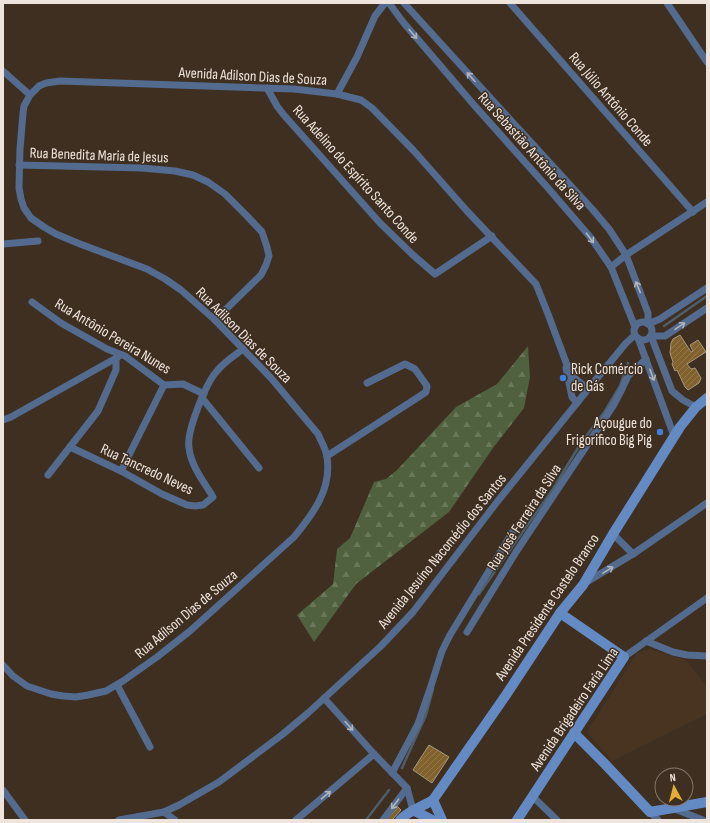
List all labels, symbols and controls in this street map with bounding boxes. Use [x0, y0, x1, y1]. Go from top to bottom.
one-way arrow [409, 29, 418, 39]
street label: Rua Júlio Antônio Conde [564, 48, 657, 150]
street label: Avenida Adilson Dias de Souza [177, 63, 328, 90]
one-way arrow [467, 72, 476, 82]
street label: Rua Sebastião Antônio da Silva [474, 88, 590, 214]
street label: Rua Adelino do Espírito Santo Conde [288, 101, 423, 248]
street label: Rua Benedita Maria de Jesus [29, 144, 169, 167]
one-way arrow [586, 232, 595, 243]
one-way arrow [634, 281, 641, 293]
street label: Rua Adilson Dias de Souza [192, 283, 296, 388]
street label: Rua Antônio Pereira Nunes [51, 294, 174, 379]
one-way arrow [674, 322, 685, 330]
place label: Rick Comércio de Gás [571, 360, 643, 396]
one-way arrow [648, 368, 656, 380]
marker: Rick Comércio de Gás [558, 373, 568, 383]
place label: Açougue do Frigorifico Big Pig [566, 414, 652, 450]
marker: Açougue do Frigorifico Big Pig [655, 427, 665, 437]
street label: Rua Tancredo Neves [97, 440, 196, 499]
street label: Rua José Ferreira da Silva [483, 460, 566, 574]
street label: Avenida Jesuíno Nacomédio dos Santos [373, 470, 511, 633]
street label: Avenida Presidente Castelo Branco [491, 530, 604, 685]
one-way arrow [602, 565, 614, 573]
street label: Rua Adílson Dias de Souza [131, 566, 242, 663]
street label: Avenida Brigadeiro Faria Lima [525, 644, 623, 775]
one-way arrow [344, 721, 353, 731]
north arrow [654, 767, 694, 807]
text: N [669, 771, 677, 784]
one-way arrow [321, 790, 332, 799]
one-way arrow [390, 799, 399, 810]

